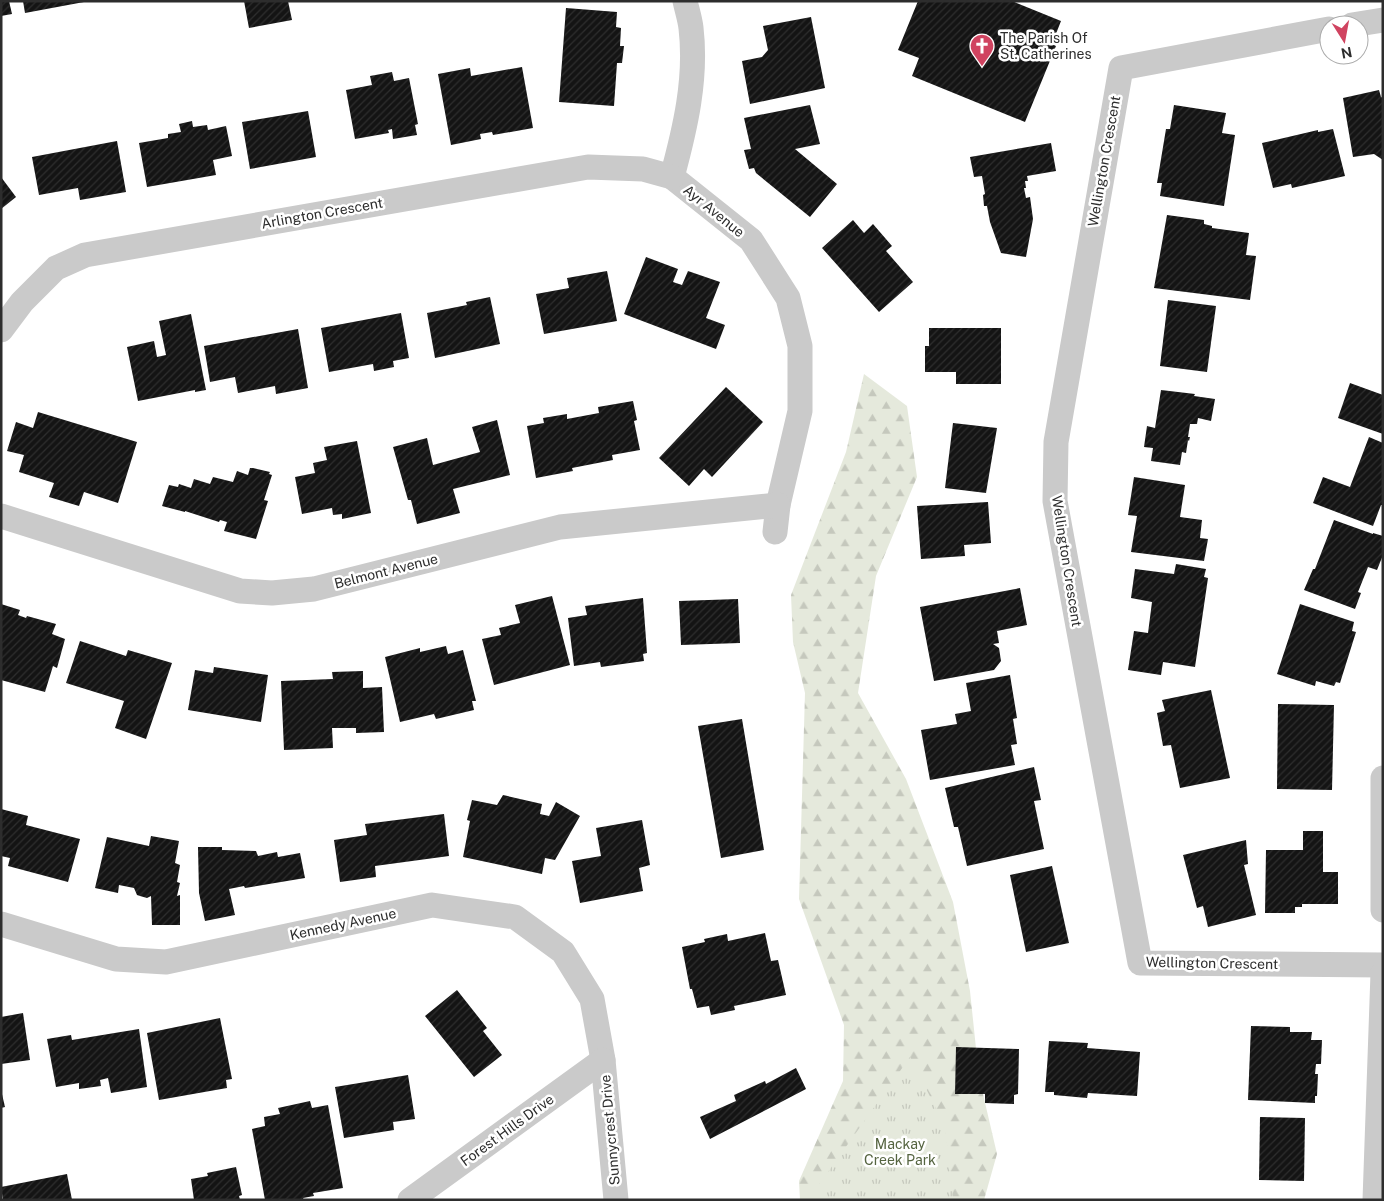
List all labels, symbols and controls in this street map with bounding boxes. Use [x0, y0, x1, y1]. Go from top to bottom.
north arrow [1319, 15, 1369, 65]
place label: The Parish Of St. Catherines [1000, 30, 1092, 62]
church icon: The Parish Of St. Catherines [969, 33, 995, 67]
text: N [1340, 44, 1353, 62]
street label: Wellington Crescent [1085, 94, 1123, 228]
street label: Ayr Avenue [680, 182, 748, 240]
street label: Arlington Crescent [260, 194, 384, 232]
street label: Wellington Crescent [1049, 494, 1085, 628]
street label: Belmont Avenue [333, 550, 440, 592]
street label: Kennedy Avenue [288, 905, 398, 943]
street label: Wellington Crescent [1146, 954, 1278, 972]
street label: Sunnycrest Drive [597, 1074, 623, 1186]
street label: Forest Hills Drive [457, 1091, 557, 1169]
park label: Mackay Creek Park [864, 1136, 936, 1168]

